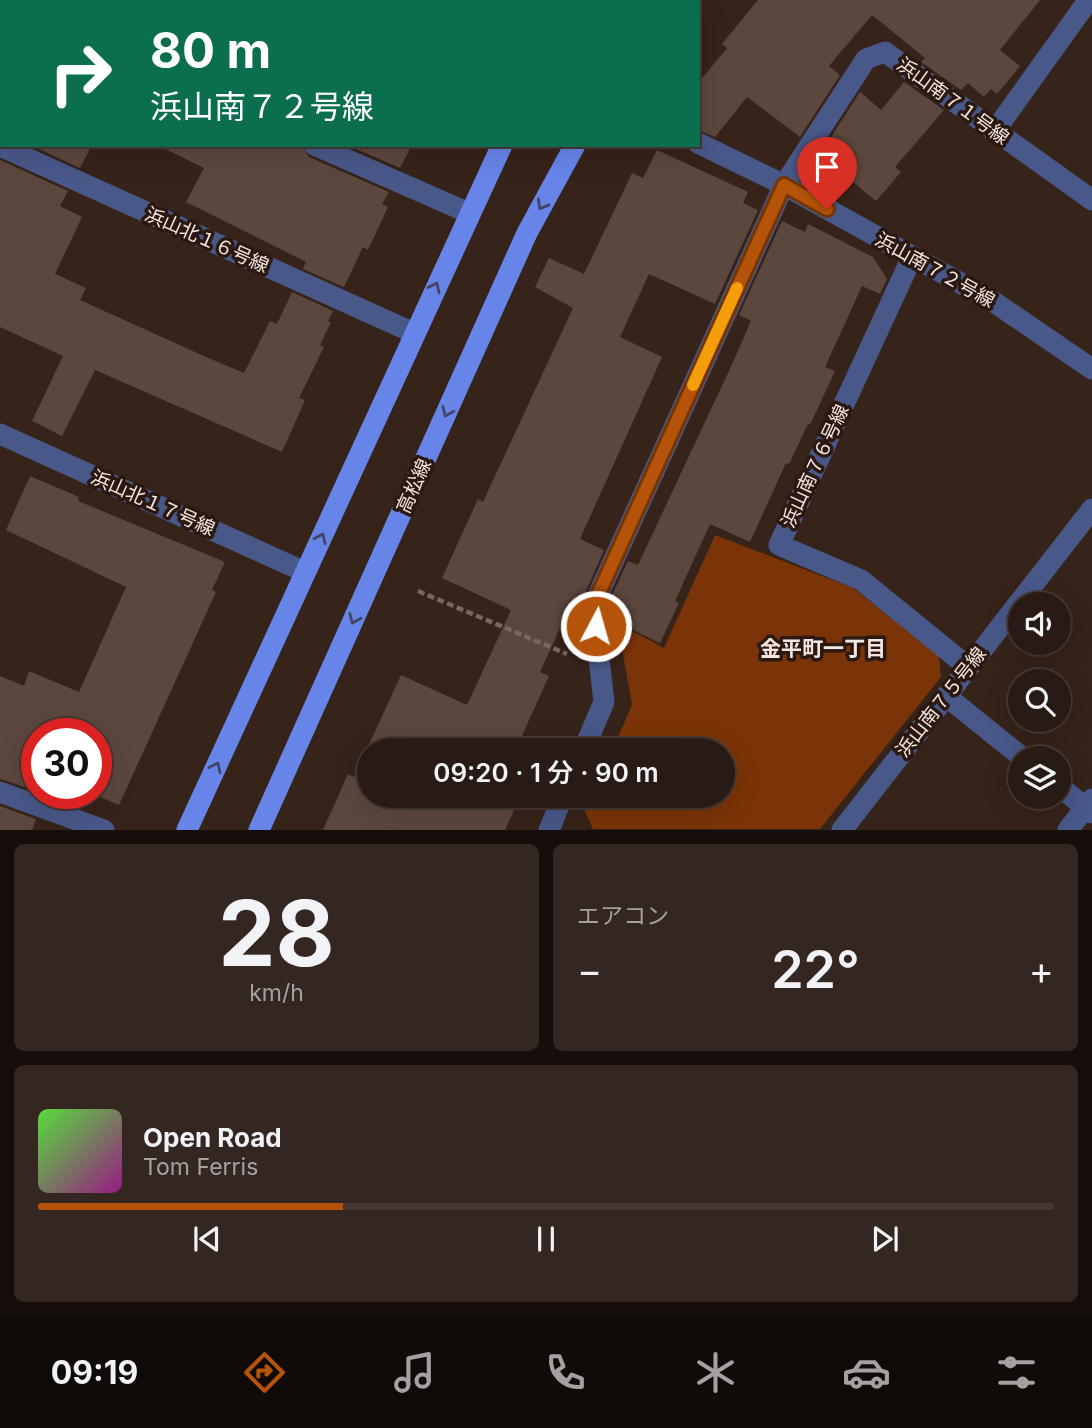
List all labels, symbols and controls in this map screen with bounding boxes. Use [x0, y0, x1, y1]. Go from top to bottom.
text: 80 m [150, 21, 271, 80]
icon: right [35, 28, 126, 119]
street label: 浜山南７１号線 [892, 53, 1014, 149]
text: 浜山南７２号線 [150, 87, 374, 126]
pin [797, 137, 857, 209]
icon: arrive [808, 148, 846, 186]
one-way arrow [537, 198, 551, 210]
street label: 浜山北１６号線 [142, 202, 272, 278]
street label: 浜山南７２号線 [871, 228, 999, 312]
one-way arrow [427, 282, 441, 294]
street label: 浜山南７６号線 [776, 401, 854, 531]
one-way arrow [441, 404, 455, 417]
street label: 高松線 [392, 455, 436, 517]
street label: 浜山北１７号線 [88, 465, 218, 541]
one-way arrow [312, 533, 326, 545]
position arrow [559, 589, 633, 663]
map controls [1008, 592, 1071, 809]
button: sound [1008, 592, 1071, 655]
one-way arrow [348, 612, 362, 624]
district label: 金平町一丁目 [760, 636, 886, 661]
street label: 浜山南７５号線 [891, 643, 991, 761]
button: search [1008, 669, 1071, 732]
speed limit sign: 30 [21, 718, 112, 809]
button: layers [1008, 746, 1071, 809]
text: 09:20 · 1 分 · 90 m [433, 757, 659, 788]
one-way arrow [208, 762, 222, 775]
text: 28 [218, 878, 335, 988]
text: エアコン [577, 902, 669, 930]
text: 22° [771, 938, 860, 1001]
text: − [577, 947, 602, 993]
text: + [1029, 947, 1054, 993]
text: km/h [249, 979, 304, 1007]
text: Open Road [143, 1122, 282, 1153]
text: Tom Ferris [143, 1153, 258, 1181]
icon: previous [188, 1220, 226, 1258]
icon: pause [527, 1220, 565, 1258]
icon: next [866, 1220, 904, 1258]
icon: directions [240, 1348, 289, 1397]
icon: music [390, 1348, 439, 1397]
icon: phone [541, 1348, 590, 1397]
icon: climate [691, 1348, 740, 1397]
icon: car [842, 1348, 891, 1397]
icon: filters [992, 1348, 1041, 1397]
text: 09:19 [51, 1353, 138, 1392]

